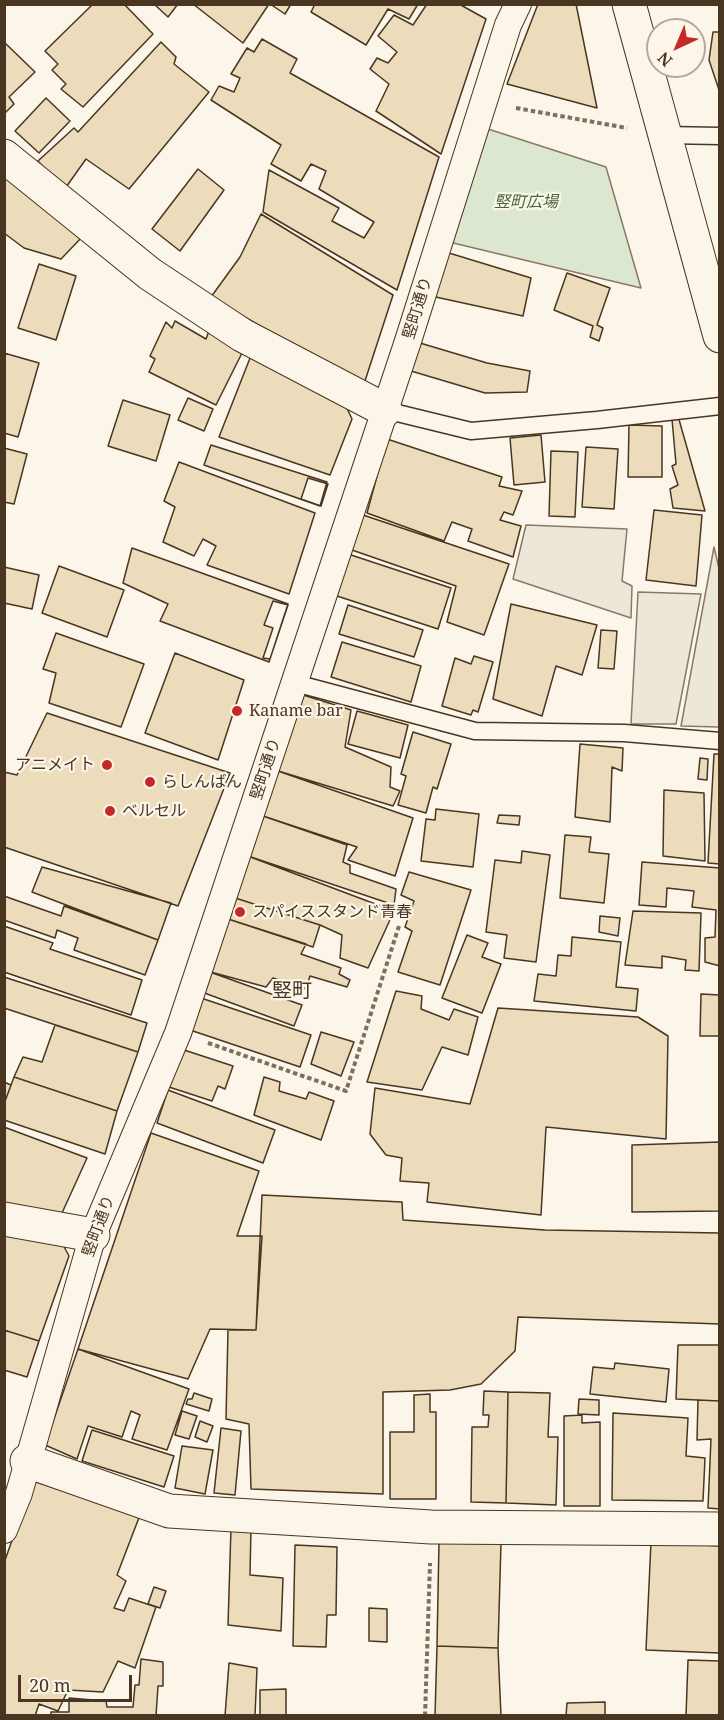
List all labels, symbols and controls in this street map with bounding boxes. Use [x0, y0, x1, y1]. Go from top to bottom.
north arrow [646, 18, 706, 78]
text: N [653, 47, 677, 72]
park label: 竪町広場 [494, 192, 558, 212]
street label: 竪町通り [399, 275, 437, 341]
place label: Kaname bar [249, 701, 343, 721]
marker: Kaname bar [230, 704, 244, 718]
street label: 竪町通り [247, 736, 285, 802]
place label: アニメイト [15, 755, 95, 775]
marker: アニメイト [100, 758, 114, 772]
place label: らしんばん [162, 772, 242, 792]
marker: らしんばん [143, 775, 157, 789]
place label: ベルセル [122, 801, 186, 821]
marker: ベルセル [103, 804, 117, 818]
place label: スパイススタンド青春 [252, 902, 412, 922]
marker: スパイススタンド青春 [233, 905, 247, 919]
district label: 竪町 [272, 979, 312, 1003]
street label: 竪町通り [79, 1193, 119, 1259]
scale bar [21, 1663, 135, 1701]
text: 20 m [29, 1673, 71, 1697]

